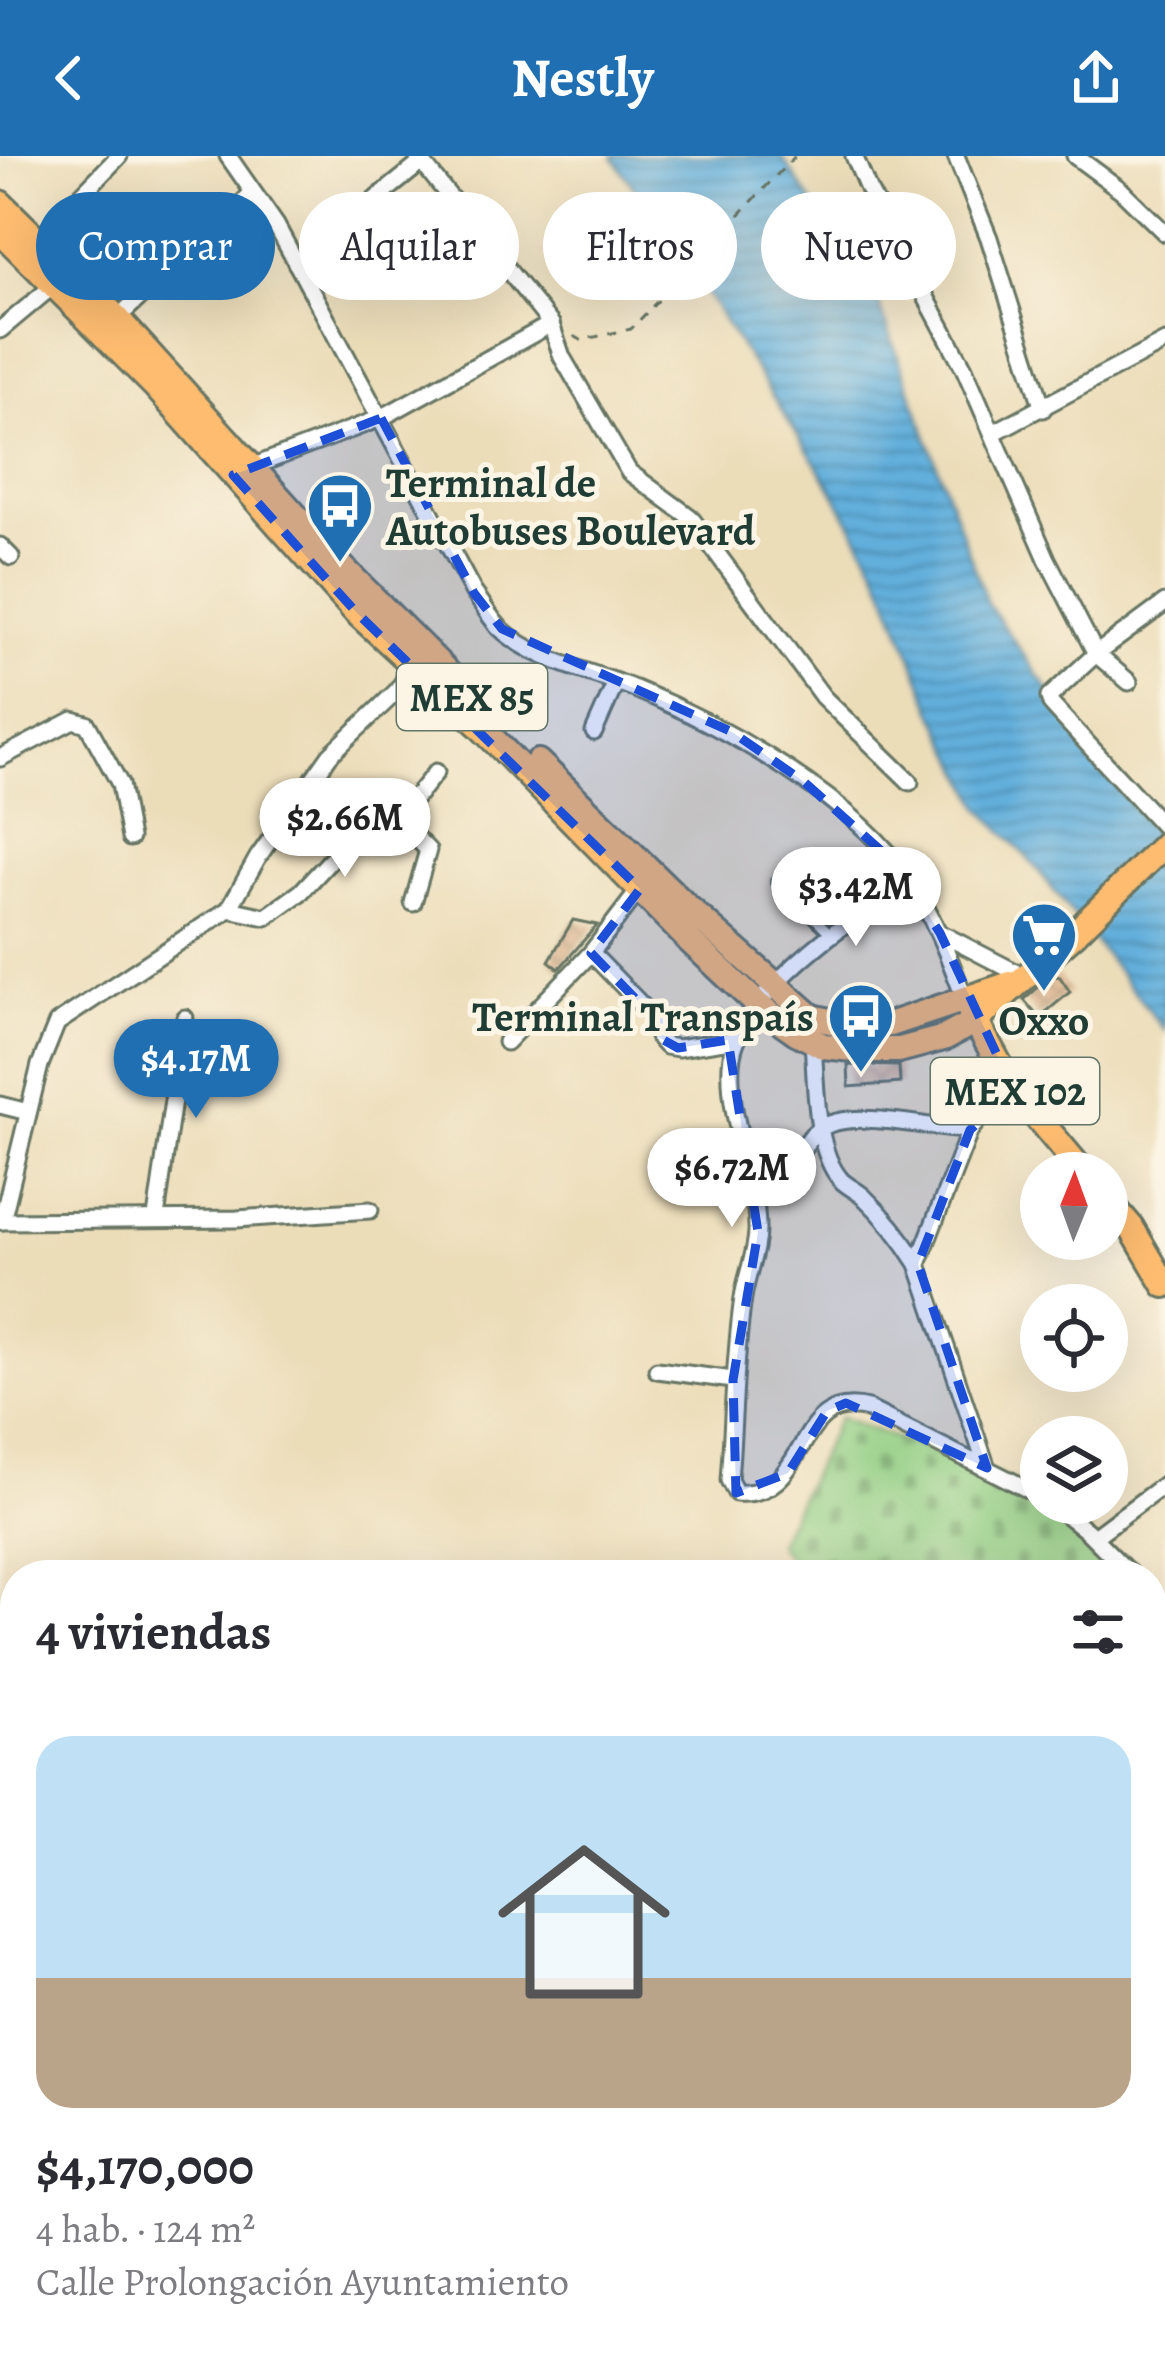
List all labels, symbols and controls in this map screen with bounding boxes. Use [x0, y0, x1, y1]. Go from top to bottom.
text: Nestly [511, 41, 654, 115]
icon: back [36, 45, 102, 111]
icon: share [1063, 45, 1129, 111]
chip: Comprar [36, 192, 275, 300]
chip: Alquilar [299, 192, 519, 300]
chip: Filtros [543, 192, 737, 300]
chip: Nuevo [761, 192, 956, 300]
place label: Terminal de Autobuses Boulevard [385, 454, 756, 559]
bus stop icon: Terminal de Autobuses Boulevard [305, 471, 375, 565]
road number: MEX 85 [397, 664, 547, 730]
pin: $2.66M [247, 778, 443, 880]
text: $2.66M [287, 790, 403, 843]
pin: $3.42M [758, 847, 954, 949]
text: $3.42M [798, 859, 914, 912]
supermarket icon: Oxxo [1009, 900, 1079, 994]
bus stop icon: Terminal Transpaís [826, 981, 896, 1075]
place label: Terminal Transpaís [472, 988, 814, 1045]
place label: Oxxo [999, 992, 1089, 1049]
pin: $4.17M [98, 1019, 294, 1121]
text: $4.17M [141, 1031, 251, 1084]
road number: MEX 102 [931, 1058, 1099, 1124]
pin: $6.72M [634, 1128, 830, 1230]
text: $6.72M [674, 1140, 790, 1193]
north arrow [1020, 1152, 1128, 1260]
map controls [1020, 1152, 1128, 1524]
button: locate [1020, 1284, 1128, 1392]
button: layers [1020, 1416, 1128, 1524]
text: 4 viviendas [36, 1597, 271, 1667]
icon: filters [1065, 1599, 1131, 1665]
icon: home [476, 1814, 692, 2030]
text: $4,170,000 [36, 2132, 254, 2202]
text: 4 hab. · 124 m² [36, 2202, 255, 2255]
text: Calle Prolongación Ayuntamiento [36, 2255, 569, 2308]

